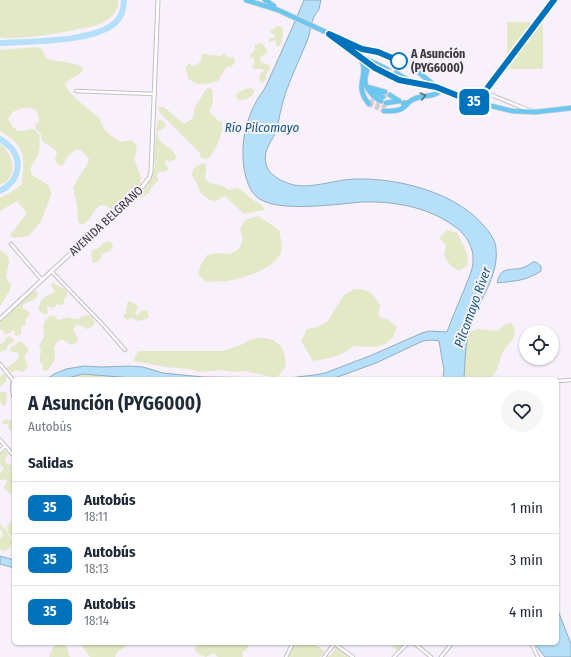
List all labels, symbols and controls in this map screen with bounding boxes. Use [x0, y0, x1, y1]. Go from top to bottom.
place label: A Asunción (PYG6000) [410, 47, 465, 75]
marker: A Asunción (PYG6000) [390, 52, 408, 70]
line badge: 35 [456, 89, 492, 115]
one-way arrow [419, 93, 426, 101]
text: 35 [467, 93, 481, 110]
water label: Río Pilcomayo [225, 120, 300, 135]
street label: AVENIDA BELGRANO [66, 183, 146, 259]
water label: Pilcomayo River [451, 265, 494, 349]
map controls [519, 325, 559, 365]
button: locate [519, 325, 559, 365]
button: heart [501, 390, 543, 432]
text: A Asunción (PYG6000) [28, 392, 201, 415]
text: Autobús [28, 419, 72, 434]
text: Salidas [28, 454, 73, 472]
text: Autobús [84, 491, 135, 509]
text: 35 [43, 499, 57, 516]
text: 1 min [510, 499, 543, 517]
text: 18:11 [84, 509, 108, 524]
text: Autobús [84, 543, 135, 561]
text: 35 [43, 551, 57, 568]
text: 3 min [509, 551, 543, 569]
text: 18:13 [84, 561, 109, 576]
text: Autobús [84, 595, 135, 613]
text: 35 [43, 603, 57, 620]
text: 4 min [509, 603, 543, 621]
text: 18:14 [84, 613, 109, 628]

